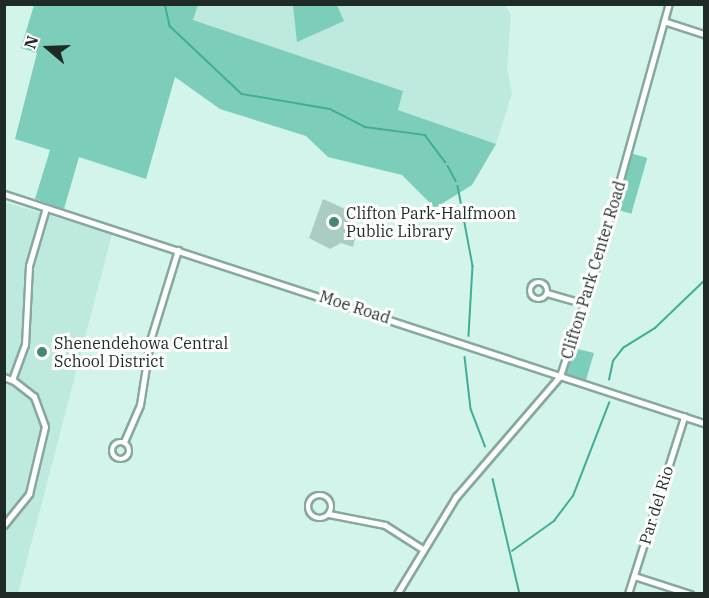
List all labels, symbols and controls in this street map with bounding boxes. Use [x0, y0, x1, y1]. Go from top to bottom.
north arrow [18, 18, 78, 78]
text: N [19, 33, 42, 51]
street label: Clifton Park Center Road [557, 179, 629, 361]
place label: Clifton Park-Halfmoon Public Library [346, 203, 516, 241]
marker: Clifton Park-Halfmoon Public Library [327, 215, 341, 229]
street label: Moe Road [317, 287, 393, 327]
place label: Shenendehowa Central School District [54, 333, 228, 371]
marker: Shenendehowa Central School District [35, 345, 49, 359]
street label: Par del Rio [635, 463, 677, 547]

